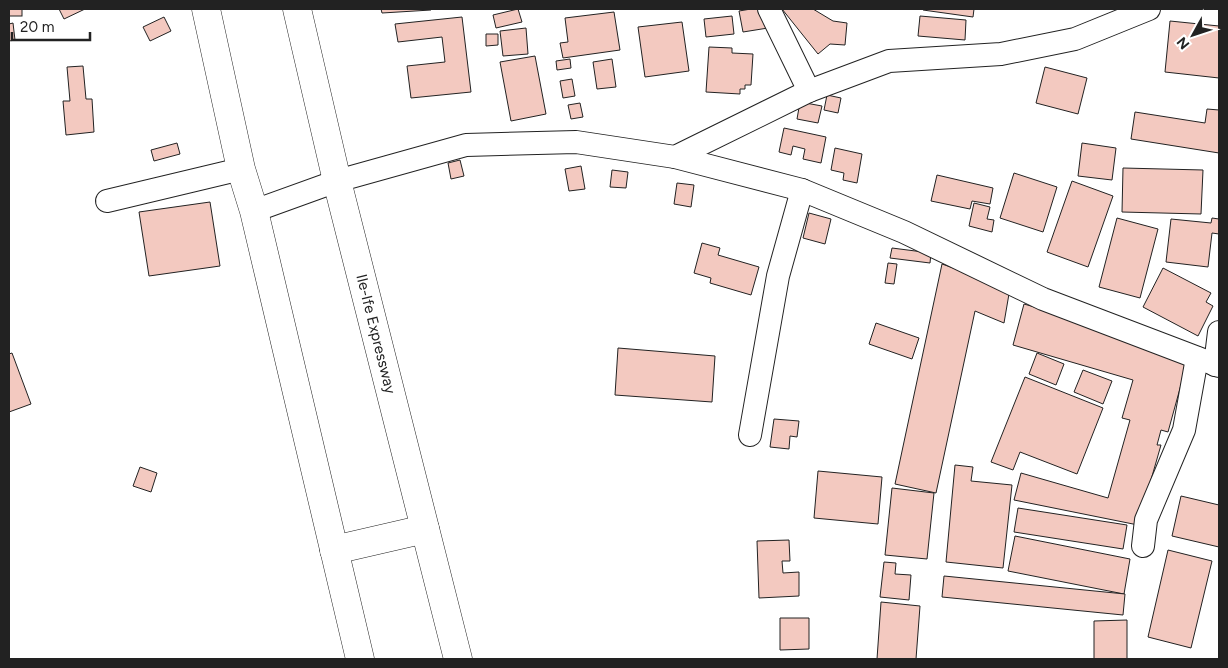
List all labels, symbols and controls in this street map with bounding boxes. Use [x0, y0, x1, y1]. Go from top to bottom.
scale bar [12, 10, 90, 42]
north arrow [1168, 10, 1218, 60]
text: 20 m [20, 18, 54, 36]
text: N [1173, 33, 1193, 53]
street label: Ile-Ife Expressway [352, 272, 400, 396]

